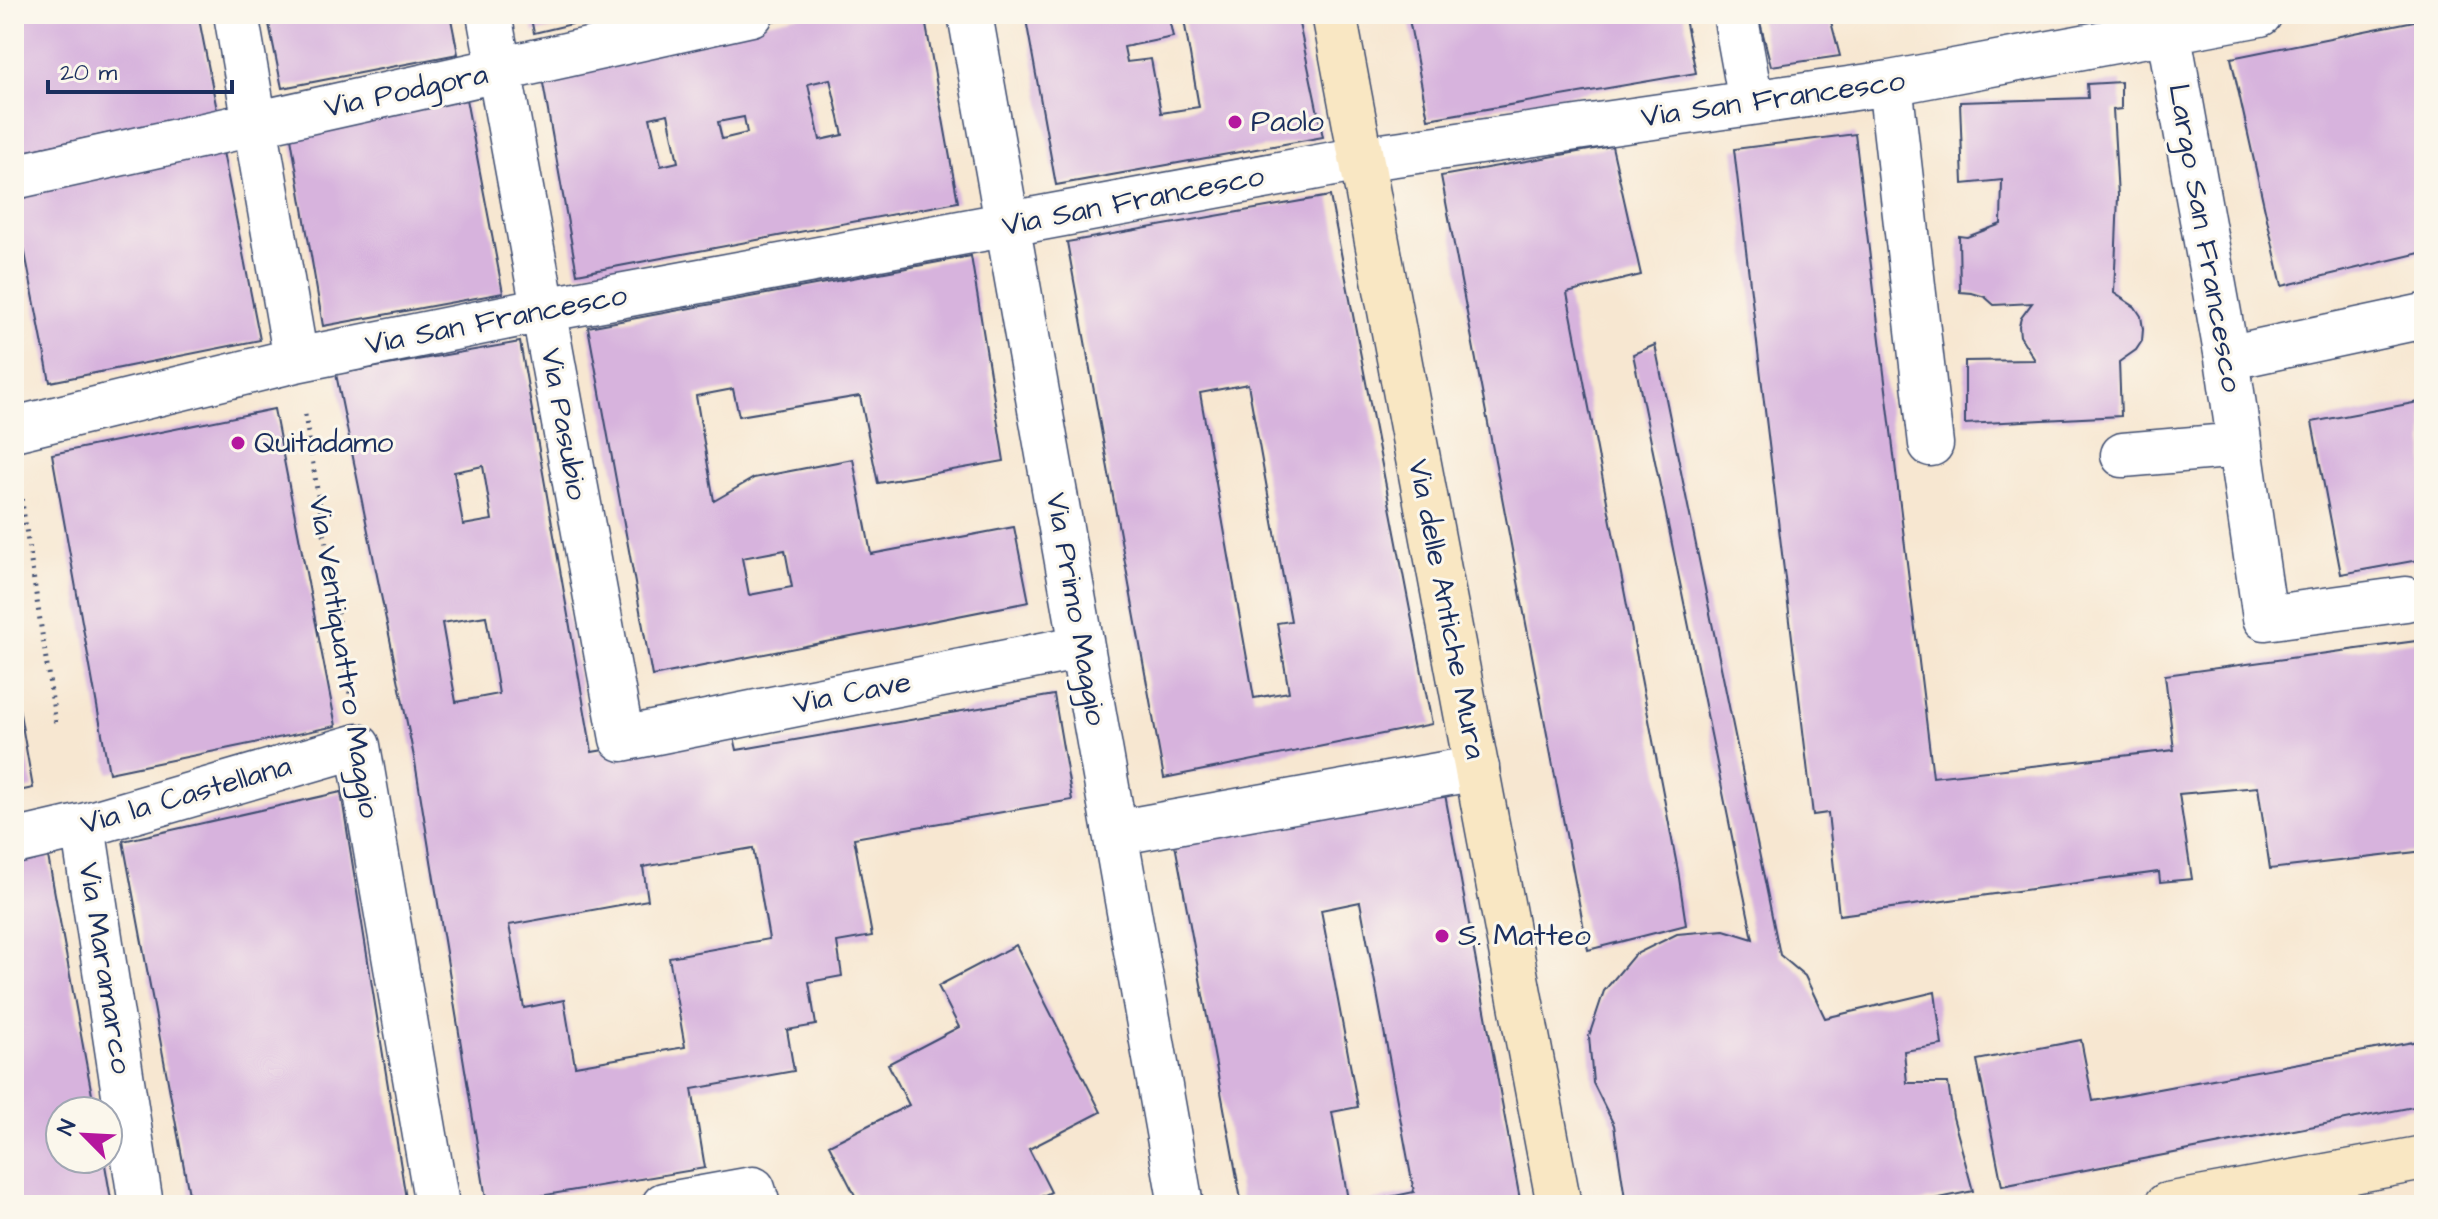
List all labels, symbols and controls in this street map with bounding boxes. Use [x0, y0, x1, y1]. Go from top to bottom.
scale bar [48, 44, 232, 94]
street label: Via Podgora [320, 53, 492, 130]
text: 20 m [60, 56, 117, 90]
street label: Via San Francesco [1638, 60, 1908, 138]
street label: Largo San Francesco [2156, 81, 2253, 396]
place label: Paolo [1251, 101, 1324, 143]
marker: Paolo [1226, 113, 1244, 131]
street label: Via San Francesco [998, 155, 1268, 247]
street label: Via San Francesco [361, 274, 631, 366]
street label: Via Pasubio [530, 345, 598, 503]
place label: Quitadamo [254, 422, 394, 464]
marker: Quitadamo [229, 434, 247, 452]
street label: Via delle Antiche Mura [1397, 455, 1497, 763]
street label: Via Primo Maggio [1034, 489, 1117, 729]
street label: Via Ventiquattro Maggio [297, 493, 390, 821]
street label: Via Cave [790, 661, 914, 725]
street label: Via la Castellana [76, 745, 296, 845]
street label: Via Maramarco [68, 859, 142, 1077]
place label: S. Matteo [1458, 915, 1591, 957]
marker: S. Matteo [1433, 927, 1451, 945]
north arrow [44, 1095, 124, 1175]
text: N [50, 1115, 84, 1140]

